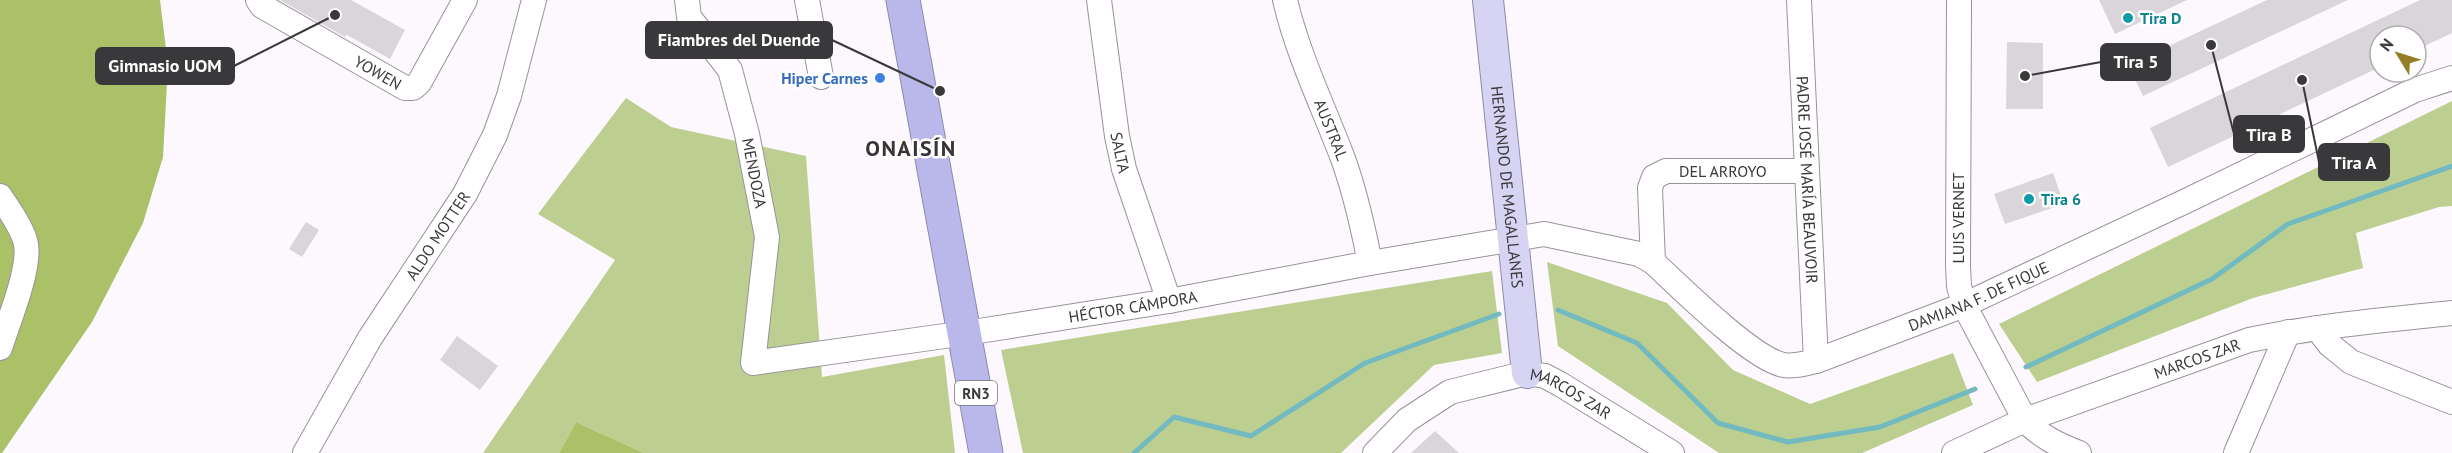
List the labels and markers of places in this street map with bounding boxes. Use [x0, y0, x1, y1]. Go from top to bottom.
place label: Tira D [2140, 8, 2181, 28]
marker: Tira D [2121, 11, 2135, 25]
callout: Fiambres del Duende [646, 22, 832, 58]
callout: Tira 5 [2101, 44, 2170, 80]
callout: Gimnasio UOM [96, 48, 234, 84]
place label: Hiper Carnes [781, 68, 868, 88]
marker: Hiper Carnes [873, 71, 887, 85]
callout: Tira B [2234, 116, 2304, 152]
callout: Tira A [2319, 144, 2389, 180]
place label: Tira 6 [2041, 189, 2081, 209]
marker: Tira 6 [2022, 192, 2036, 206]

